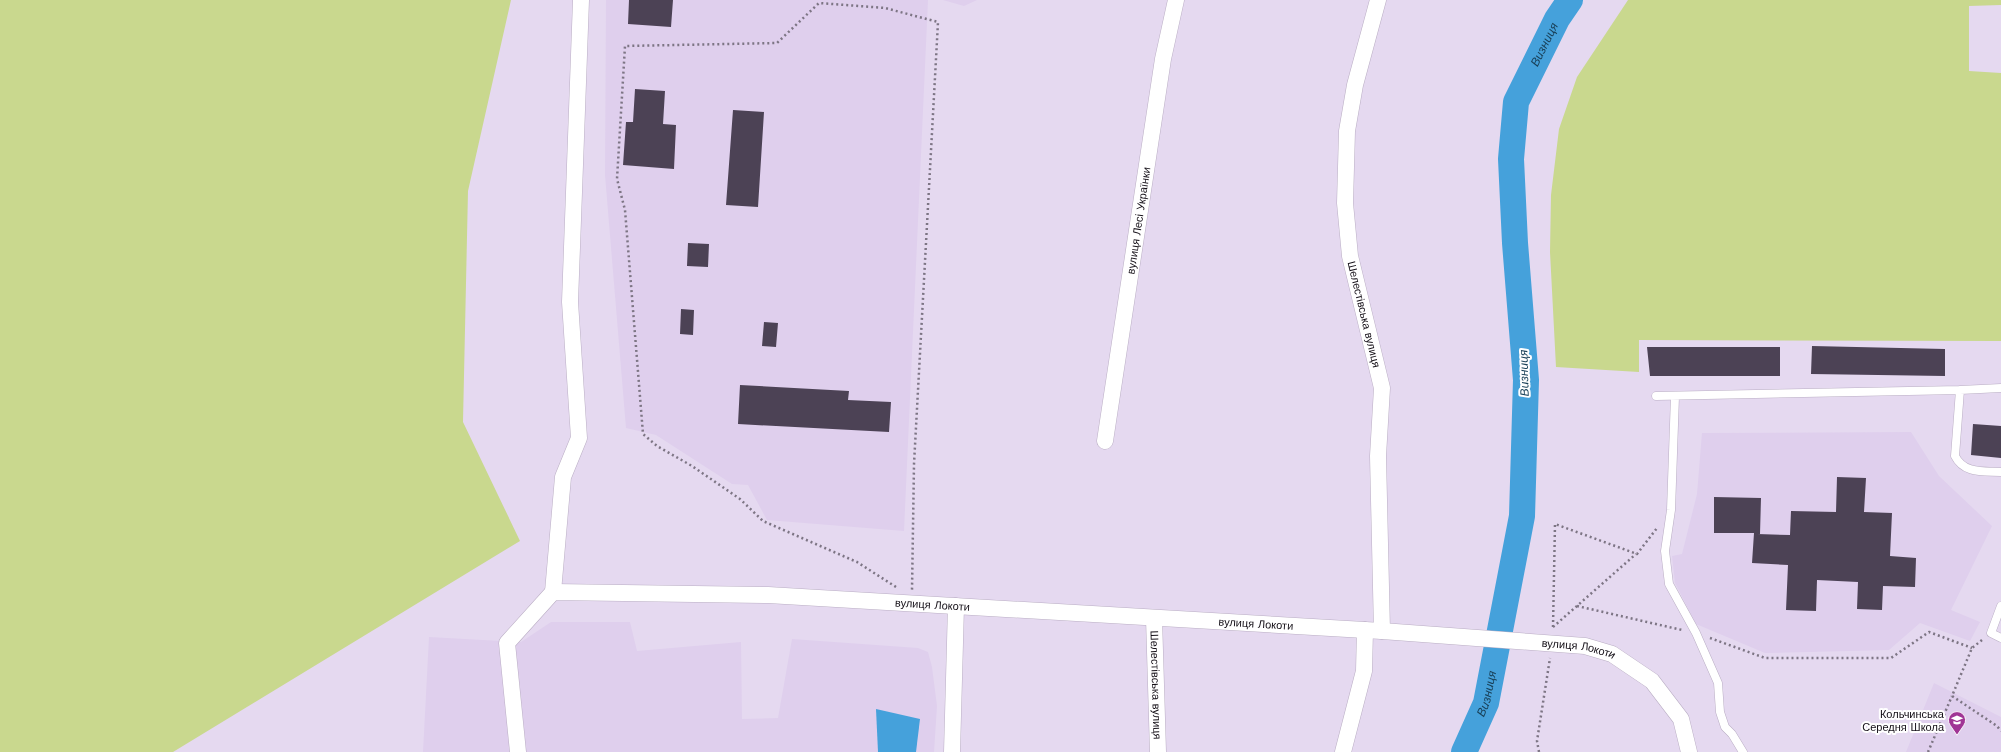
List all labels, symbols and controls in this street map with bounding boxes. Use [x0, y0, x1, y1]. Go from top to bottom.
water label: Визниця [1528, 20, 1561, 69]
street label: вулиця Лесі Українки [1124, 166, 1154, 275]
street label: Шелестівська вулиця [1344, 260, 1383, 369]
water label: Визниця [1516, 349, 1532, 397]
street label: вулиця Локоти [895, 596, 970, 614]
street label: вулиця Локоти [1218, 615, 1294, 633]
street label: Шелестівська вулиця [1147, 630, 1164, 740]
street label: вулиця Локоти [1541, 637, 1618, 662]
water label: Визниця [1474, 669, 1499, 719]
place label: Кольчинська Середня Школа [1862, 708, 1945, 734]
school or university icon: Кольчинська Середня Школа [1947, 710, 1967, 735]

